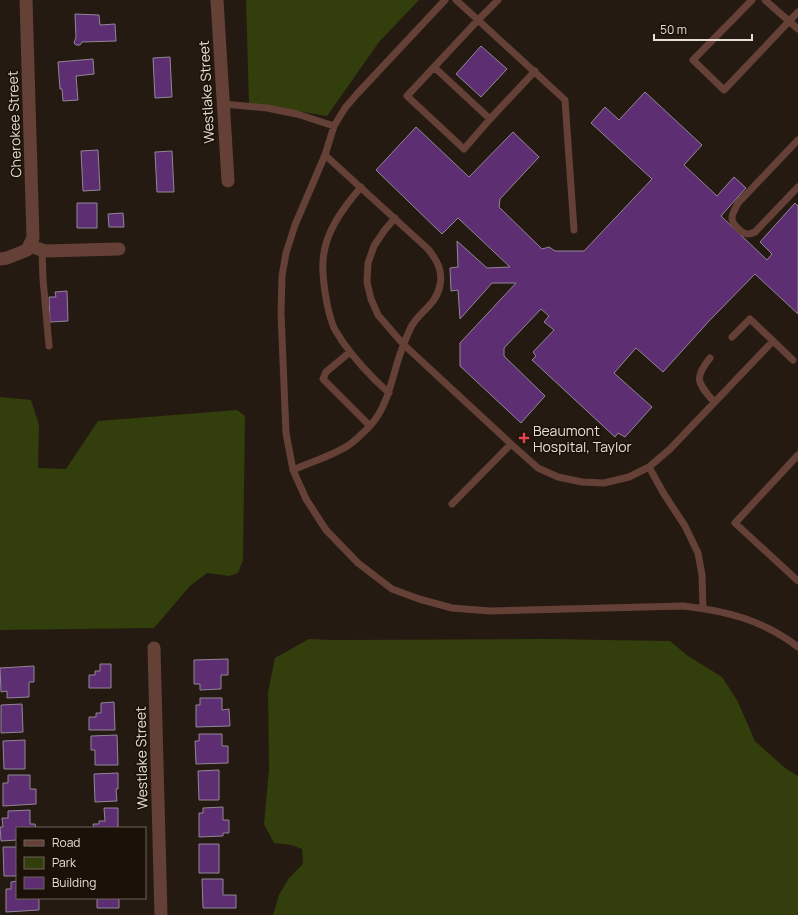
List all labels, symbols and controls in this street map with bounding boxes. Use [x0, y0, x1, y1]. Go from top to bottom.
scale bar [654, 16, 752, 42]
text: 50 m [660, 21, 687, 38]
street label: Westlake Street [194, 40, 218, 144]
street label: Cherokee Street [3, 70, 25, 178]
place label: Beaumont Hospital, Taylor [533, 421, 632, 456]
marker: Beaumont Hospital, Taylor [518, 432, 530, 444]
street label: Westlake Street [131, 706, 151, 810]
legend [16, 827, 146, 899]
text: Road [52, 834, 80, 851]
text: Park [52, 854, 77, 871]
text: Building [52, 874, 96, 891]

